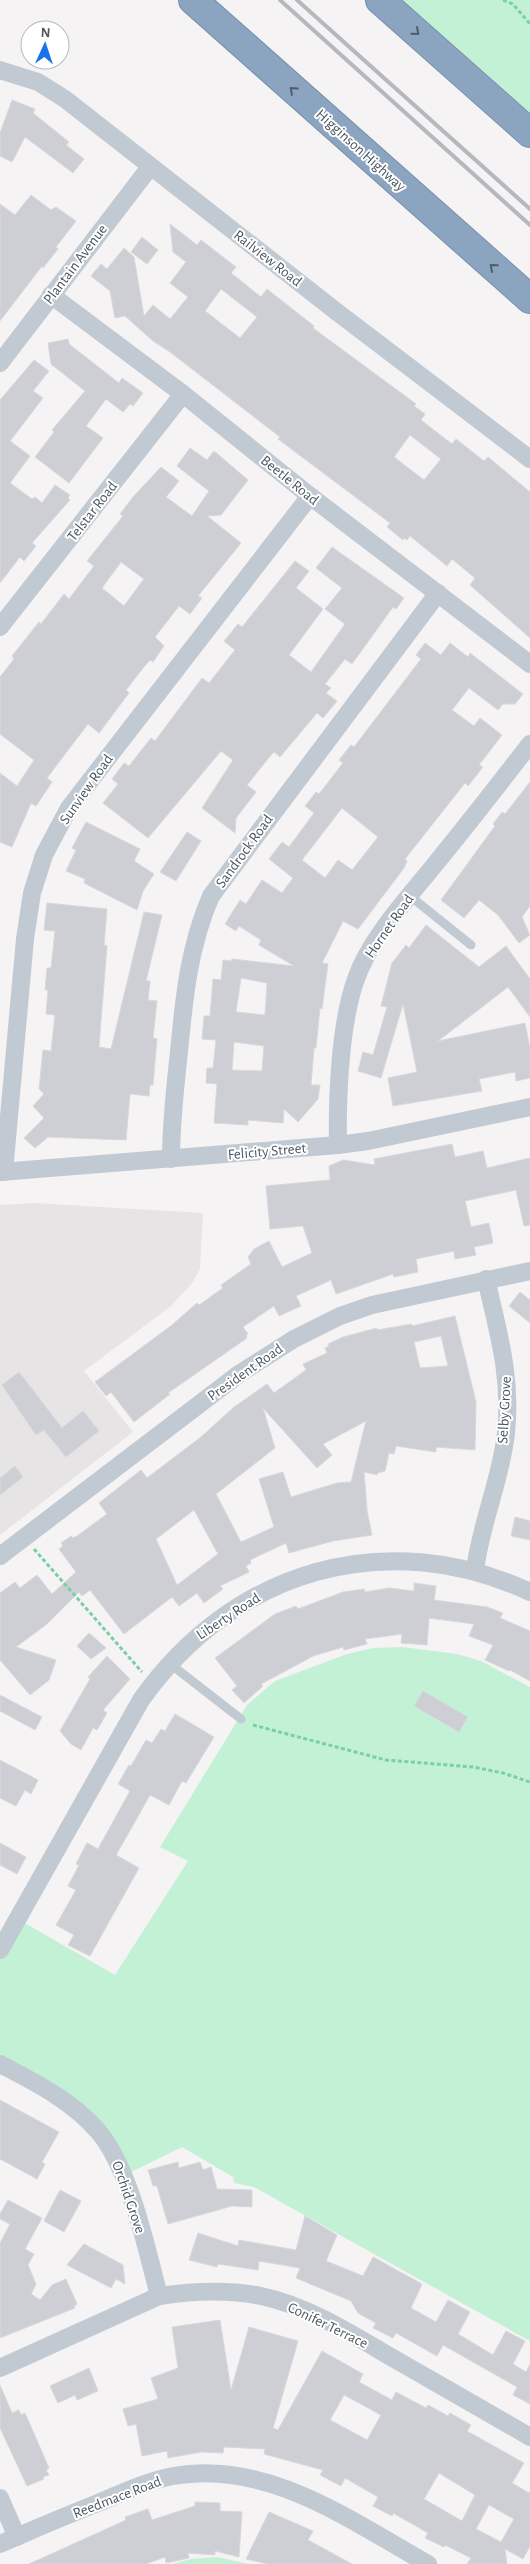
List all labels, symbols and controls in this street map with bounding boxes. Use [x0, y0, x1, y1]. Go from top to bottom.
north arrow [20, 20, 70, 70]
text: N [40, 26, 51, 40]
one-way arrow [411, 26, 420, 35]
one-way arrow [290, 86, 299, 95]
street label: Higginson Highway [313, 106, 409, 195]
street label: Plantain Avenue [41, 222, 110, 307]
street label: Railview Road [231, 227, 305, 290]
one-way arrow [490, 264, 499, 273]
street label: Beetle Road [258, 453, 322, 508]
street label: Telstar Road [65, 478, 120, 544]
street label: Sunview Road [57, 751, 116, 827]
street label: Sandrock Road [213, 812, 276, 891]
street label: Hornet Road [362, 892, 417, 961]
street label: Felicity Street [227, 1141, 307, 1162]
street label: President Road [205, 1341, 286, 1404]
street label: Selby Grove [495, 1376, 514, 1444]
street label: Liberty Road [194, 1590, 263, 1643]
street label: Orchid Grove [109, 2159, 148, 2235]
street label: Conifer Terrace [285, 2300, 370, 2351]
street label: Reedmace Road [71, 2474, 164, 2521]

